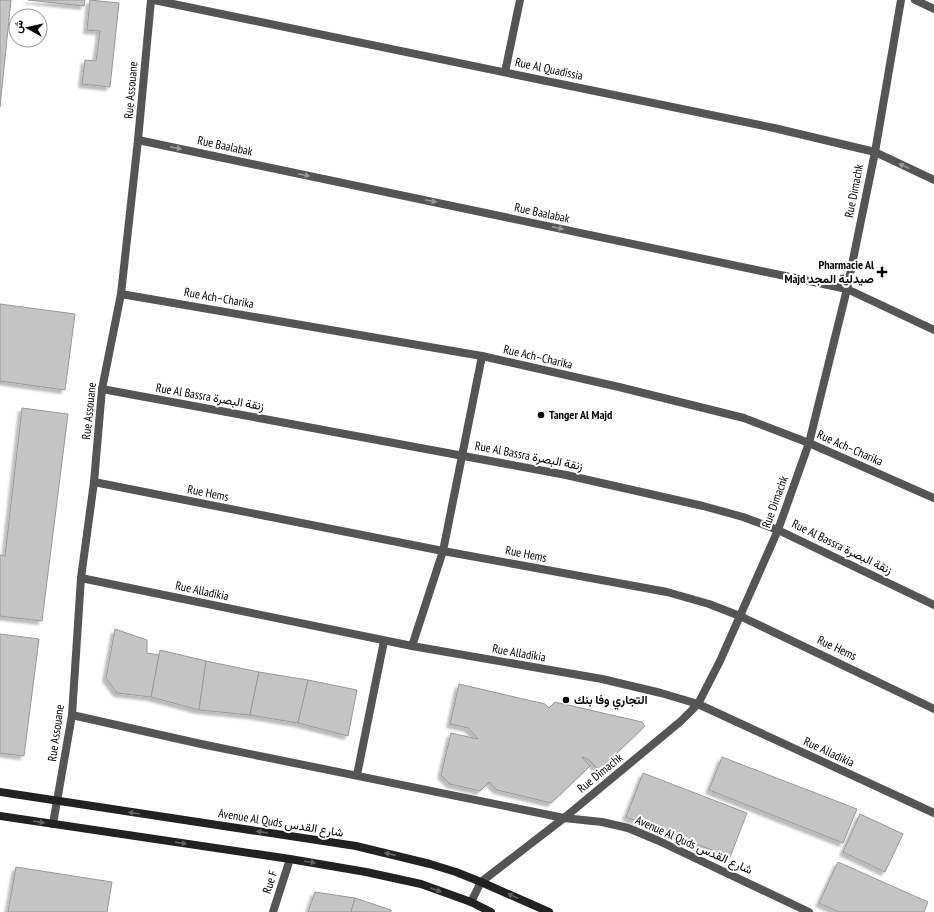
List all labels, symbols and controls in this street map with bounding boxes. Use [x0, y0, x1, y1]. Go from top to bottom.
north arrow [8, 8, 48, 48]
text: ش [10, 19, 26, 34]
street label: Rue Al Quadissia [514, 54, 585, 83]
street label: Rue Assouane [121, 61, 140, 119]
street label: Rue Baalabak [196, 132, 254, 159]
one-way arrow [170, 145, 183, 151]
one-way arrow [898, 162, 910, 168]
street label: Rue Dimachk [841, 163, 866, 219]
one-way arrow [298, 172, 310, 178]
one-way arrow [425, 199, 437, 205]
street label: Rue Baalabak [513, 199, 571, 226]
one-way arrow [552, 226, 564, 232]
place label: Pharmacie Al Majd صيدلية المجد [784, 257, 874, 286]
marker: Pharmacie Al Majd صيدلية المجد [877, 267, 887, 277]
street label: Rue Ach–Charika [183, 284, 255, 311]
street label: Rue Ach–Charika [502, 341, 574, 372]
street label: Rue Al Bassra زنقة البصرة [155, 380, 265, 414]
street label: Rue Assouane [78, 382, 99, 440]
place label: Tanger Al Majd [549, 407, 612, 422]
marker: Tanger Al Majd [536, 410, 546, 420]
street label: Rue Ach–Charika [815, 426, 886, 469]
street label: Rue Al Bassra زنقة البصرة [474, 438, 584, 474]
street label: Rue Dimachk [758, 473, 791, 530]
street label: Rue Hems [186, 481, 230, 504]
street label: Rue Al Bassra زنقة البصرة [789, 516, 895, 578]
street label: Rue Hems [504, 542, 548, 565]
street label: Rue Alladikia [174, 578, 230, 604]
street label: Rue Hems [815, 632, 859, 663]
street label: Rue Alladikia [491, 640, 547, 665]
place label: التجاري وفا بنك [574, 692, 648, 710]
marker: التجاري وفا بنك [561, 695, 571, 705]
street label: Rue Assouane [44, 703, 67, 762]
street label: Rue Alladikia [802, 733, 857, 770]
street label: Rue Dimachk [574, 750, 626, 795]
street label: Avenue Al Quds شارع القدس [217, 805, 345, 842]
one-way arrow [128, 810, 140, 816]
street label: Avenue Al Quds شارع القدس [632, 812, 755, 879]
one-way arrow [32, 819, 45, 825]
one-way arrow [256, 829, 268, 835]
one-way arrow [175, 840, 187, 846]
one-way arrow [384, 851, 397, 857]
one-way arrow [303, 859, 316, 865]
street label: Rue F [259, 868, 280, 895]
one-way arrow [431, 887, 443, 893]
one-way arrow [508, 893, 519, 899]

